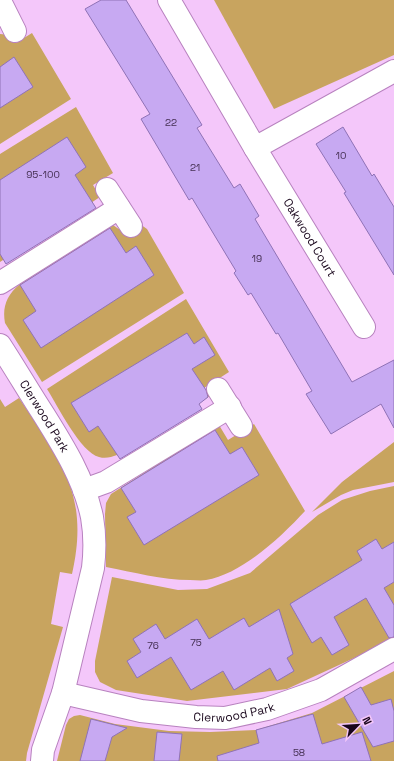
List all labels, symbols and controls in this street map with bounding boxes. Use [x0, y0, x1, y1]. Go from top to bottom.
house number: 22 [165, 116, 177, 129]
house number: 10 [336, 149, 346, 162]
house number: 21 [190, 161, 200, 174]
house number: 95-100 [26, 168, 60, 181]
street label: Oakwood Court [280, 195, 340, 280]
house number: 19 [252, 252, 262, 265]
street label: Clerwood Park [16, 377, 73, 456]
house number: 75 [190, 636, 202, 649]
house number: 76 [147, 639, 159, 652]
street label: Clerwood Park [193, 699, 278, 726]
north arrow [338, 705, 378, 745]
text: N [359, 714, 375, 727]
house number: 58 [293, 746, 305, 759]

